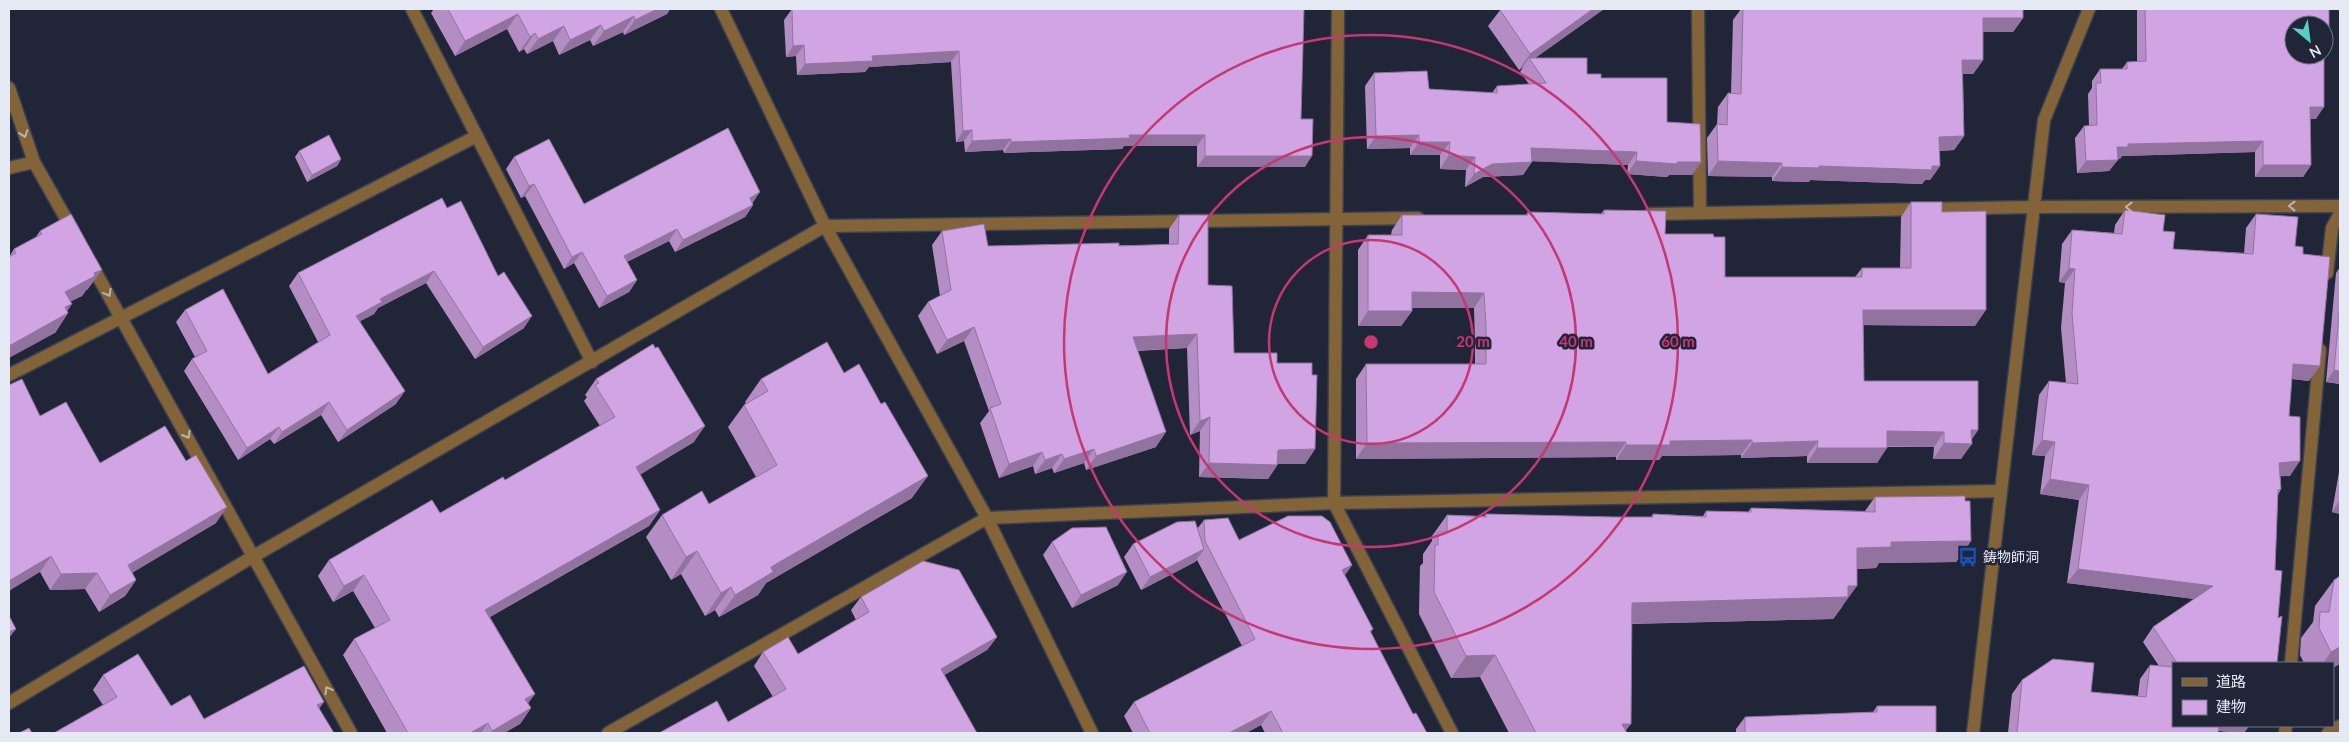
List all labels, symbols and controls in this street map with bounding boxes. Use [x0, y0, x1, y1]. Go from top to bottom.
north arrow [2284, 15, 2334, 65]
text: N [2307, 42, 2324, 62]
one-way arrow [19, 130, 29, 138]
one-way arrow [2287, 201, 2295, 211]
one-way arrow [2125, 202, 2132, 212]
one-way arrow [101, 288, 111, 297]
text: 20 m [1456, 332, 1490, 350]
text: 40 m [1559, 332, 1593, 350]
text: 60 m [1661, 332, 1695, 350]
centre of rings [1362, 333, 1380, 351]
one-way arrow [181, 430, 191, 439]
bus stop icon: 鋳物師洞 [1957, 546, 1979, 568]
place label: 鋳物師洞 [1983, 548, 2039, 565]
legend [2172, 662, 2334, 727]
text: 道路 [2216, 672, 2246, 690]
one-way arrow [324, 687, 334, 696]
text: 建物 [2216, 697, 2246, 715]

